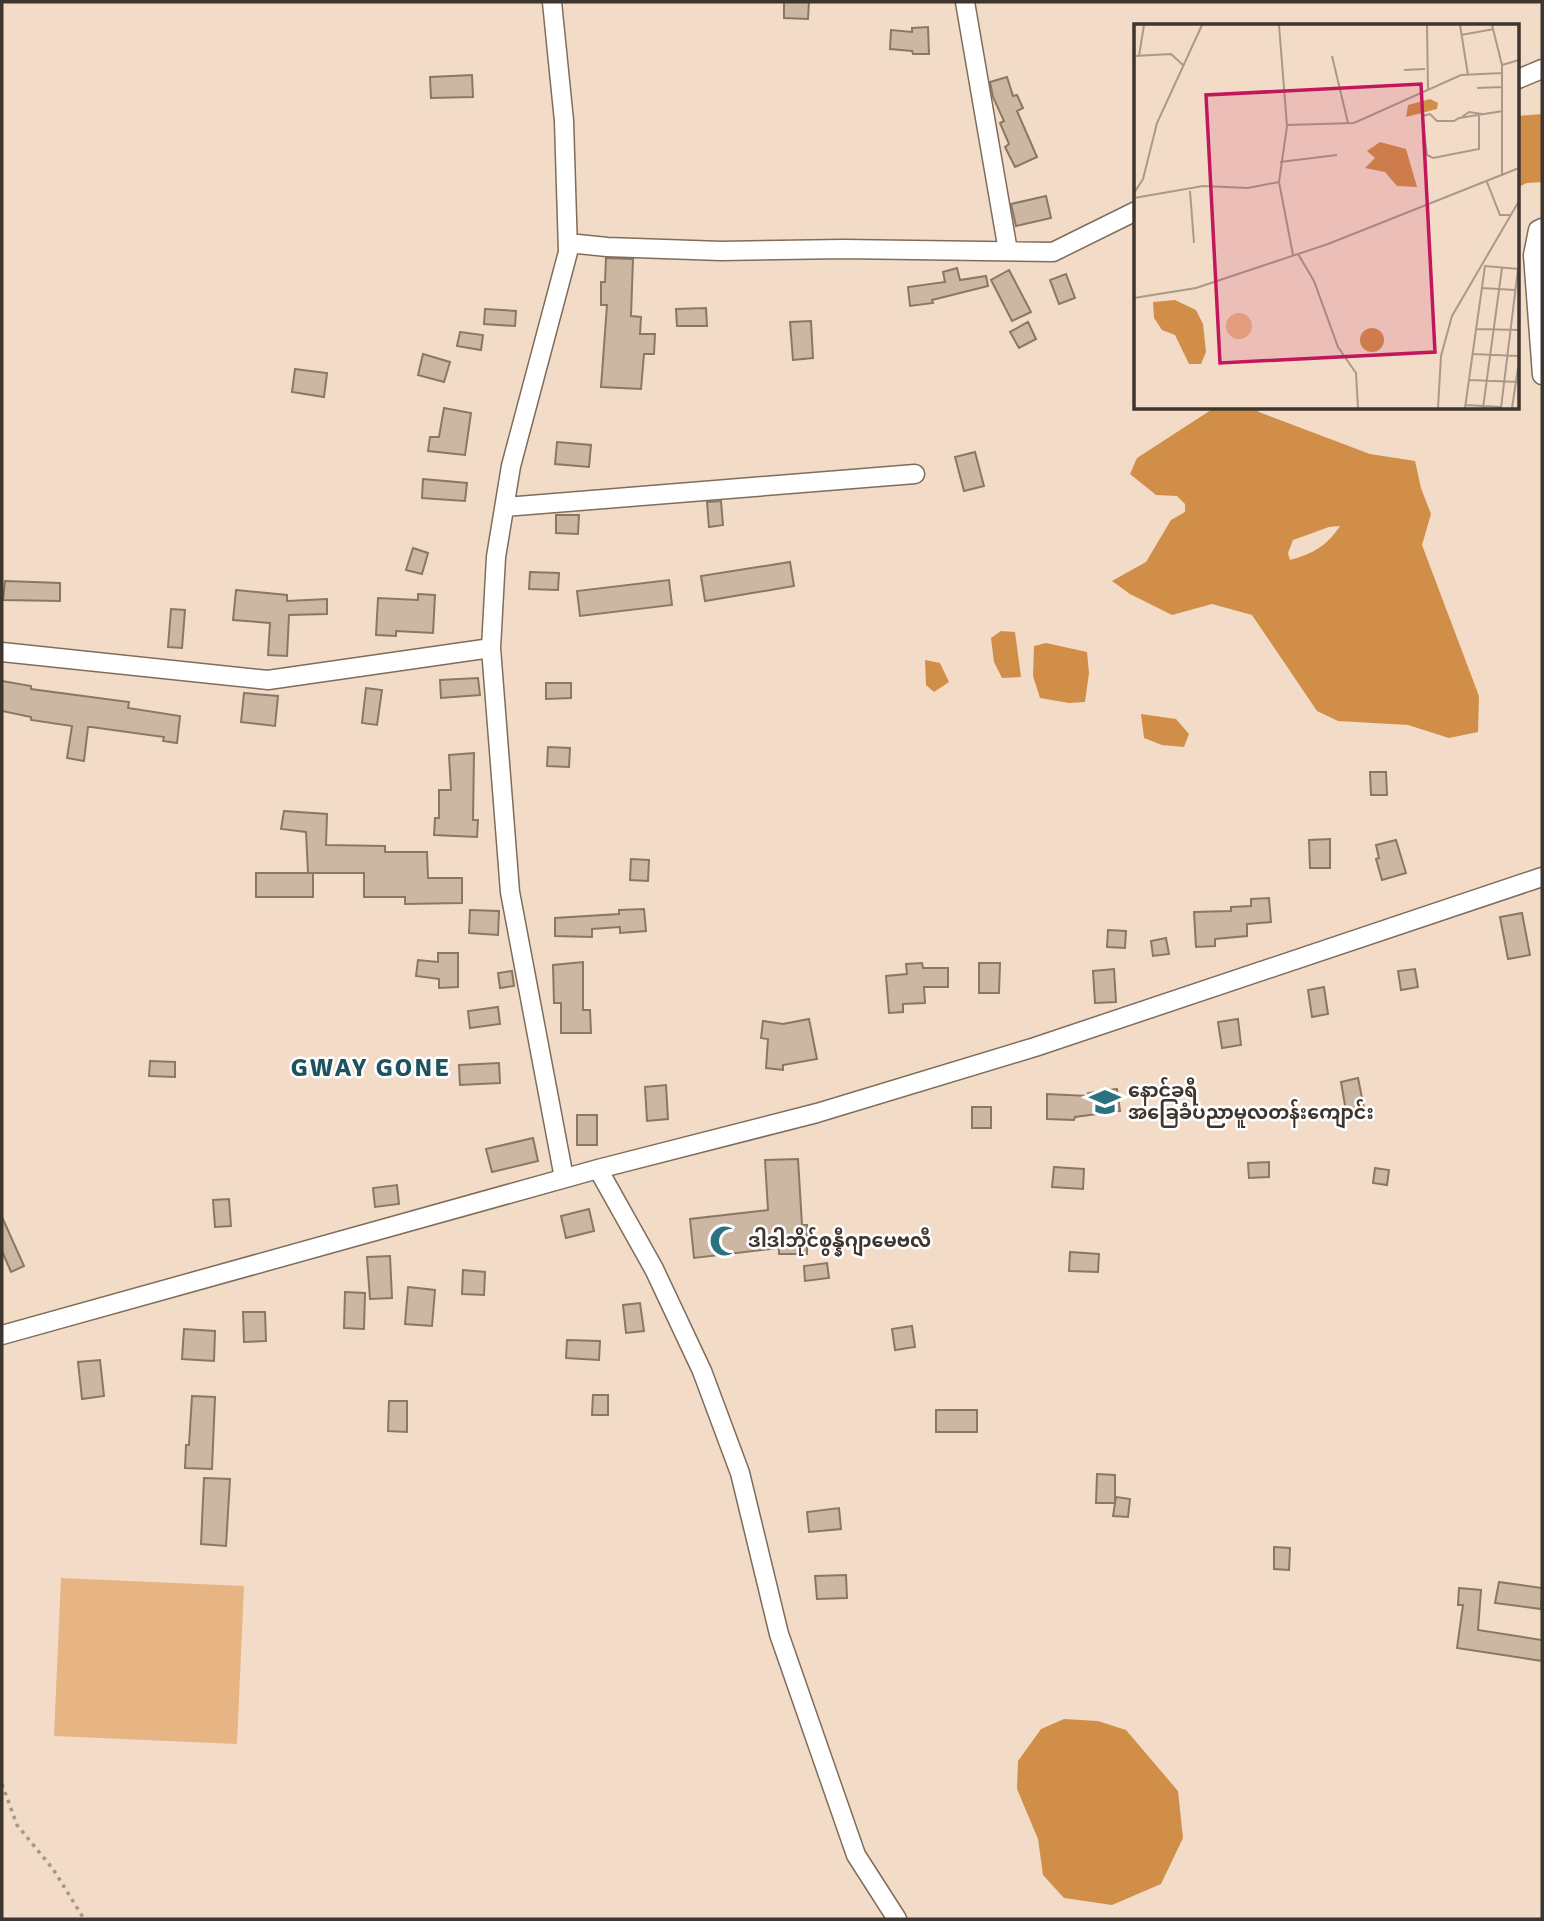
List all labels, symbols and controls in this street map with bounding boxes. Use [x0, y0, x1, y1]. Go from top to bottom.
inset map [1134, 24, 1520, 410]
district label: GWAY GONE [291, 1052, 451, 1084]
place label: နောင်ခရီ အခြေခံပညာမူလတန်းကျောင်း [1128, 1077, 1374, 1129]
school or university icon: နောင်ခရီ အခြေခံပညာမူလတန်းကျောင်း [1088, 1085, 1122, 1119]
mosque icon: ဒါဒါဘိုင်စွန္နီဂျာမေဗလီ [708, 1224, 742, 1258]
place label: ဒါဒါဘိုင်စွန္နီဂျာမေဗလီ [748, 1227, 931, 1257]

